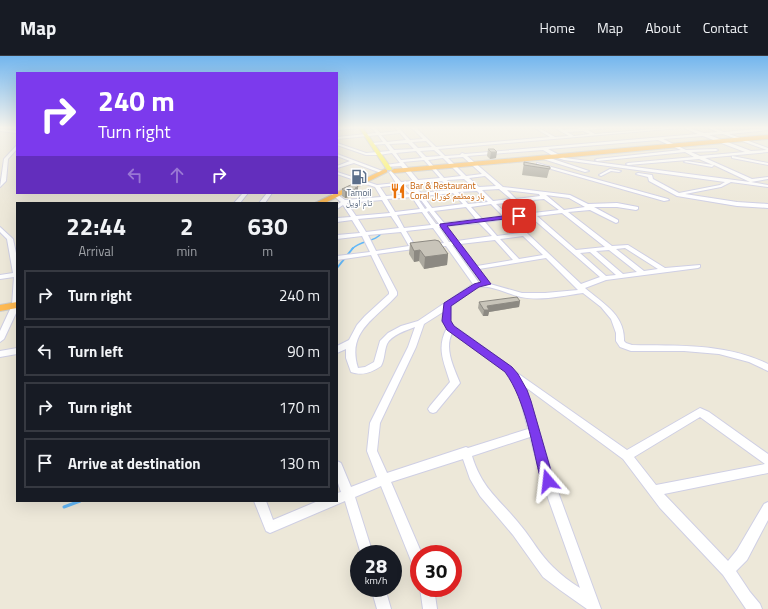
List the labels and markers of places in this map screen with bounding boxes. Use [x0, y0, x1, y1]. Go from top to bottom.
fuel station icon: Tamoil تام أويل [350, 168, 368, 186]
place label: Bar & Restaurant Coral بار ومطعم كورال [410, 179, 485, 202]
restaurant icon: Bar & Restaurant Coral بار ومطعم كورال [389, 182, 407, 200]
place label: Tamoil تام أويل [346, 186, 373, 210]
pin [502, 199, 536, 233]

